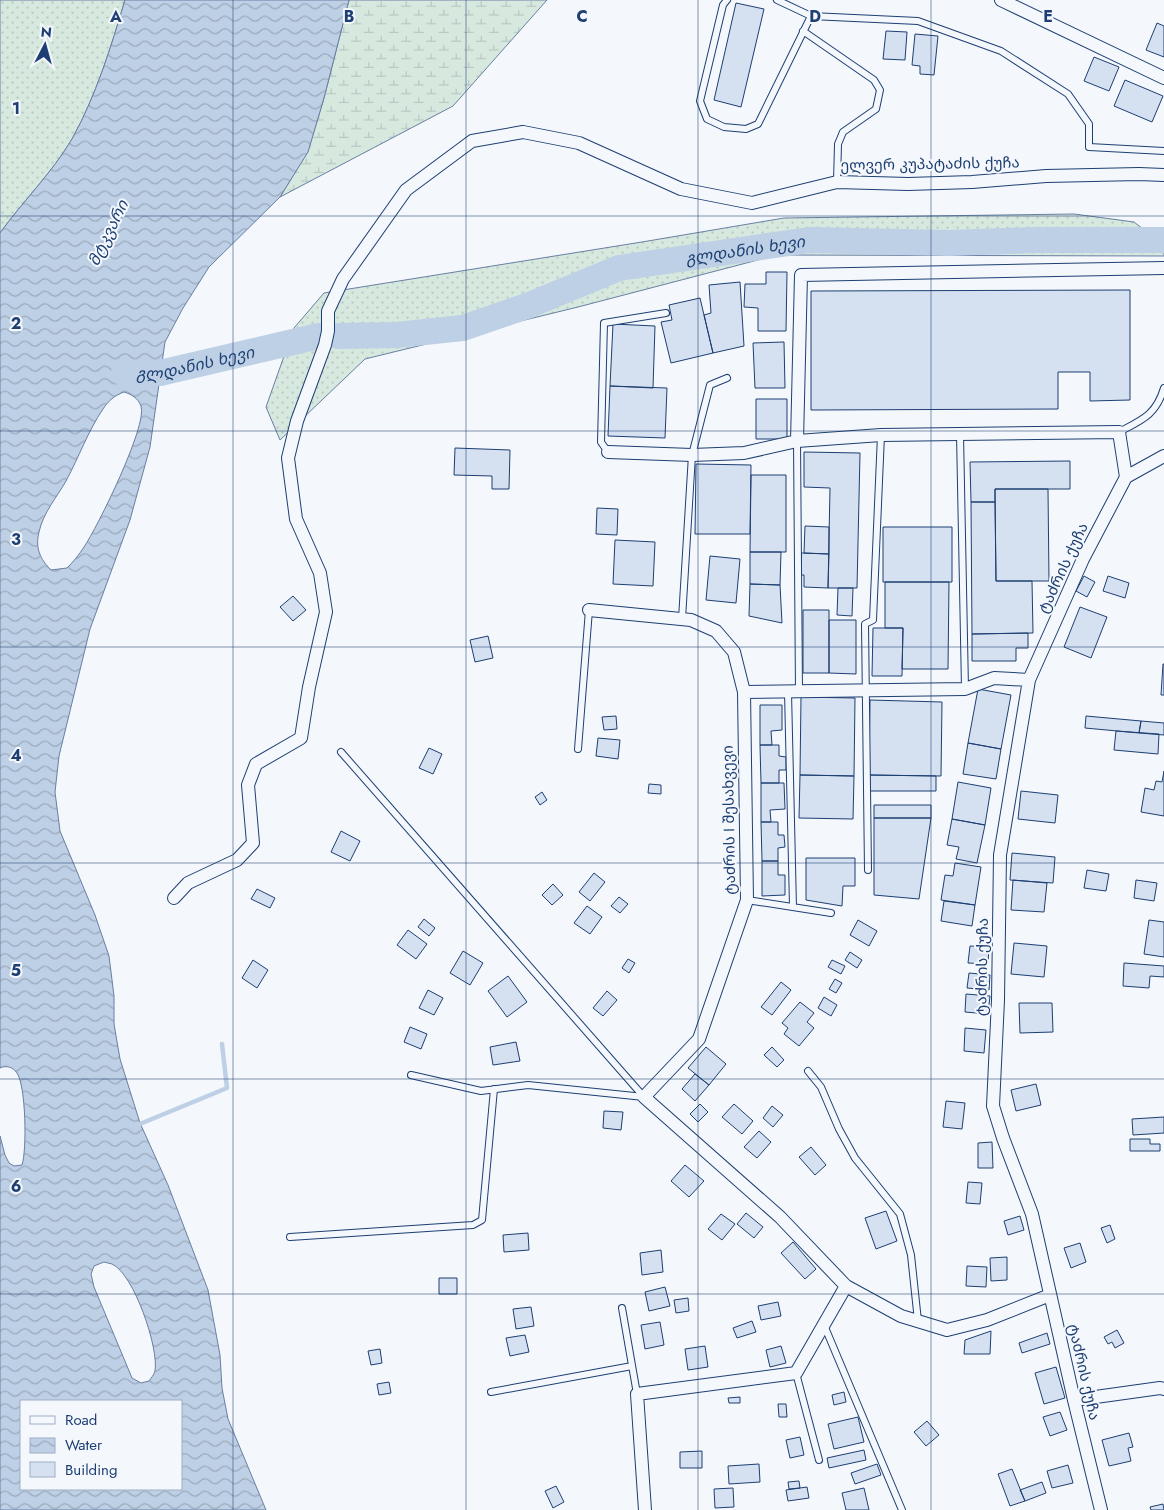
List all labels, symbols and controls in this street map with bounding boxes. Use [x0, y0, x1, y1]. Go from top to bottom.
text: A [109, 5, 122, 28]
text: B [344, 5, 354, 28]
text: C [576, 5, 588, 28]
text: D [809, 5, 821, 28]
text: E [1043, 5, 1053, 28]
north arrow [20, 20, 70, 70]
text: N [40, 22, 53, 43]
text: 1 [12, 97, 20, 120]
street label: ელვერ კუპატაძის ქუჩა [840, 151, 1020, 177]
water label: მტკვარი [82, 195, 134, 270]
water label: გლდანის ხევი [684, 229, 807, 270]
text: 2 [11, 312, 21, 335]
water label: გლდანის ხევი [136, 340, 257, 385]
street label: ტაძრის ქუჩა [1032, 519, 1094, 617]
text: 3 [11, 528, 21, 551]
text: 4 [10, 744, 22, 767]
street label: ტაძრის I შესახვევი [717, 745, 741, 895]
street label: ტაძრის ქუჩა [970, 918, 994, 1016]
text: 5 [11, 959, 21, 982]
text: 6 [11, 1175, 21, 1198]
street label: ტაძრის ქუჩა [1062, 1322, 1106, 1422]
legend [20, 1400, 182, 1490]
text: Road [65, 1409, 97, 1431]
text: Water [65, 1434, 103, 1456]
text: Building [65, 1459, 117, 1481]

